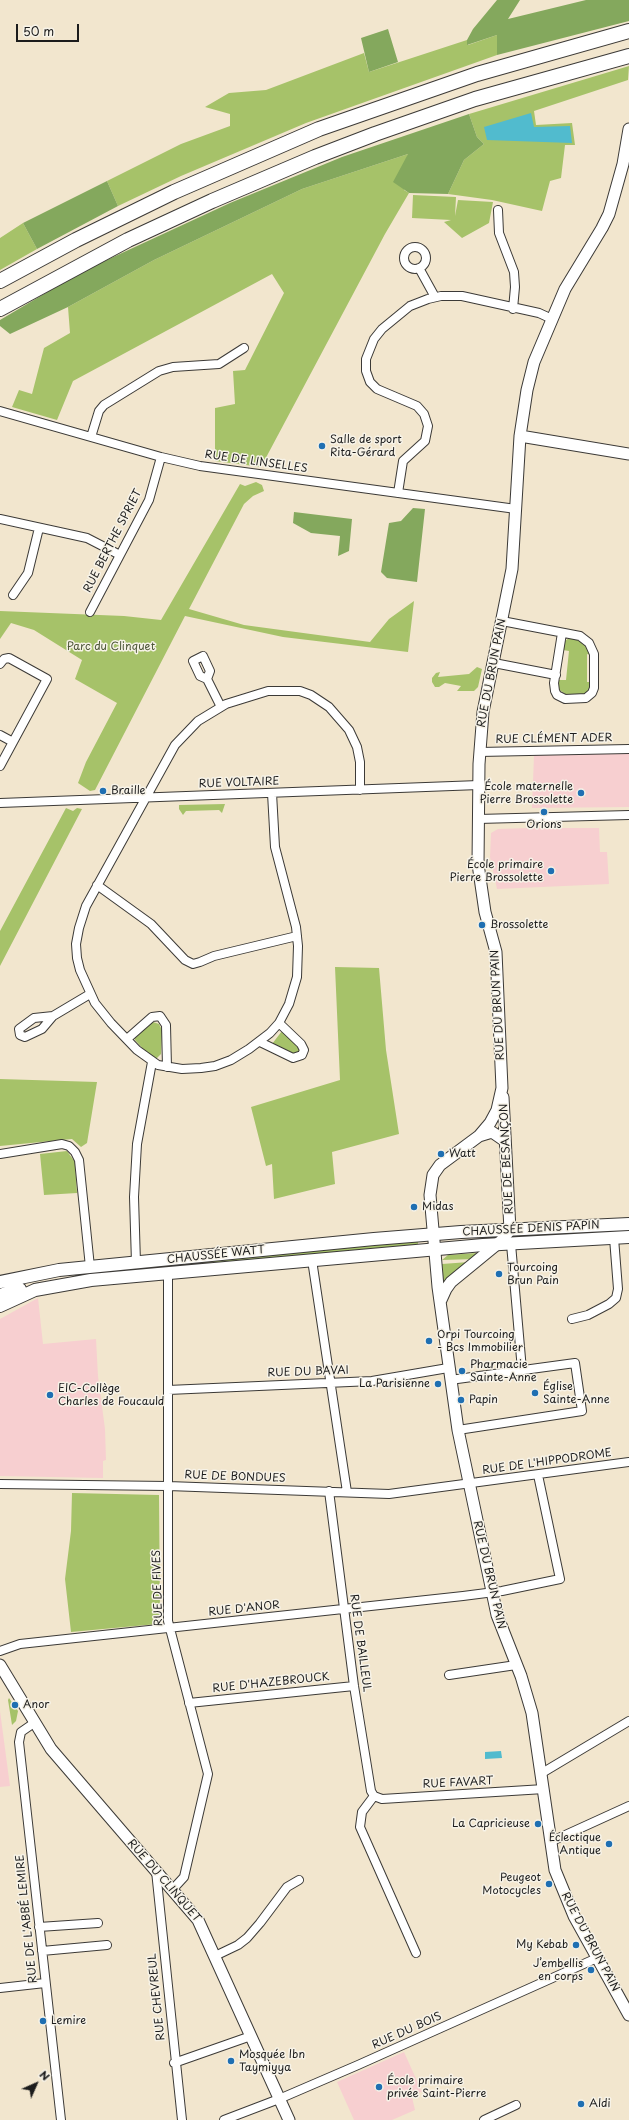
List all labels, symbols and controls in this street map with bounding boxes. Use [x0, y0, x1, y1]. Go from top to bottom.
scale bar [18, 16, 81, 42]
text: 50 m [23, 22, 54, 40]
place label: Salle de sport Rita-Gérard [330, 433, 402, 459]
marker: Salle de sport Rita-Gérard [317, 441, 327, 451]
street label: RUE DE LINSELLES [204, 448, 308, 476]
street label: RUE BERTHE SPRIET [81, 487, 145, 595]
street label: RUE DU BRUN PAIN [475, 617, 509, 729]
park label: Parc du Clinquet [67, 640, 155, 654]
street label: RUE CLÉMENT ADER [495, 731, 613, 747]
street label: RUE VOLTAIRE [199, 775, 279, 791]
place label: École maternelle Pierre Brossolette [480, 780, 573, 806]
place label: Braille [111, 784, 146, 798]
marker: Braille [98, 786, 108, 796]
marker: École maternelle Pierre Brossolette [576, 788, 586, 798]
marker: Orions [539, 807, 549, 817]
place label: Orions [526, 818, 562, 832]
place label: École primaire Pierre Brossolette [450, 858, 543, 884]
marker: École primaire Pierre Brossolette [546, 866, 556, 876]
place label: Brossolette [490, 918, 548, 932]
marker: Brossolette [477, 920, 487, 930]
street label: RUE DU BRUN PAIN [489, 949, 507, 1061]
street label: RUE DE BESANÇON [498, 1103, 516, 1215]
place label: Watt [449, 1147, 476, 1161]
marker: Watt [436, 1149, 446, 1159]
place label: Midas [422, 1200, 453, 1214]
marker: Midas [409, 1202, 419, 1212]
street label: CHAUSSÉE DENIS PAPIN [462, 1219, 600, 1239]
street label: CHAUSSÉE WATT [166, 1243, 266, 1267]
place label: Tourcoing Brun Pain [507, 1261, 559, 1287]
marker: Tourcoing Brun Pain [494, 1269, 504, 1279]
place label: Orpi Tourcoing - Bcs Immobilier [437, 1328, 523, 1354]
marker: Orpi Tourcoing - Bcs Immobilier [424, 1336, 434, 1346]
place label: Pharmacie Sainte-Anne [470, 1358, 537, 1384]
street label: RUE DU BAVAI [267, 1364, 349, 1380]
marker: Pharmacie Sainte-Anne [457, 1366, 467, 1376]
place label: La Parisienne [359, 1377, 430, 1391]
marker: La Parisienne [433, 1379, 443, 1389]
place label: Église Sainte-Anne [543, 1380, 610, 1406]
place label: EIC-Collège Charles de Foucauld [58, 1382, 164, 1408]
marker: Église Sainte-Anne [530, 1388, 540, 1398]
marker: EIC-Collège Charles de Foucauld [45, 1390, 55, 1400]
place label: Papin [469, 1393, 498, 1407]
marker: Papin [456, 1395, 466, 1405]
street label: RUE DE L'HIPPODROME [481, 1446, 613, 1478]
street label: RUE DE BONDUES [184, 1469, 286, 1485]
street label: RUE DU BRUN PAIN [470, 1520, 508, 1630]
street label: RUE DE FIVES [150, 1550, 166, 1626]
street label: RUE DE BAILLEUL [347, 1593, 373, 1693]
street label: RUE D'ANOR [208, 1599, 280, 1619]
street label: RUE D'HAZEBROUCK [212, 1670, 330, 1696]
place label: Anor [23, 1698, 49, 1712]
marker: Anor [10, 1700, 20, 1710]
street label: RUE FAVART [422, 1775, 494, 1791]
place label: La Capricieuse [452, 1817, 530, 1831]
marker: La Capricieuse [533, 1819, 543, 1829]
place label: Éclectique Antique [549, 1831, 601, 1857]
street label: RUE DU CLINQUET [124, 1837, 204, 1925]
marker: Éclectique Antique [604, 1839, 614, 1849]
street label: RUE DE L'ABBÉ LEMIRE [14, 1854, 40, 1984]
place label: Peugeot Motocycles [482, 1871, 541, 1897]
marker: Peugeot Motocycles [544, 1879, 554, 1889]
street label: RUE DU BRUN PAIN [558, 1890, 622, 1994]
place label: My Kebab [516, 1938, 568, 1952]
marker: My Kebab [571, 1940, 581, 1950]
street label: RUE CHEVREUL [146, 1953, 168, 2041]
place label: J’embellis en corps [533, 1957, 583, 1983]
marker: J’embellis en corps [586, 1965, 596, 1975]
street label: RUE DU BOIS [370, 2010, 444, 2052]
place label: Lemire [51, 2014, 86, 2028]
marker: Lemire [38, 2016, 48, 2026]
place label: Mosquée Ibn Taymiyya [239, 2048, 305, 2074]
marker: Mosquée Ibn Taymiyya [226, 2056, 236, 2066]
north arrow [16, 2064, 56, 2104]
text: N [36, 2066, 54, 2084]
place label: École primaire privée Saint-Pierre [387, 2074, 486, 2100]
marker: École primaire privée Saint-Pierre [374, 2082, 384, 2092]
place label: Aldi [589, 2097, 610, 2111]
marker: Aldi [576, 2099, 586, 2109]

